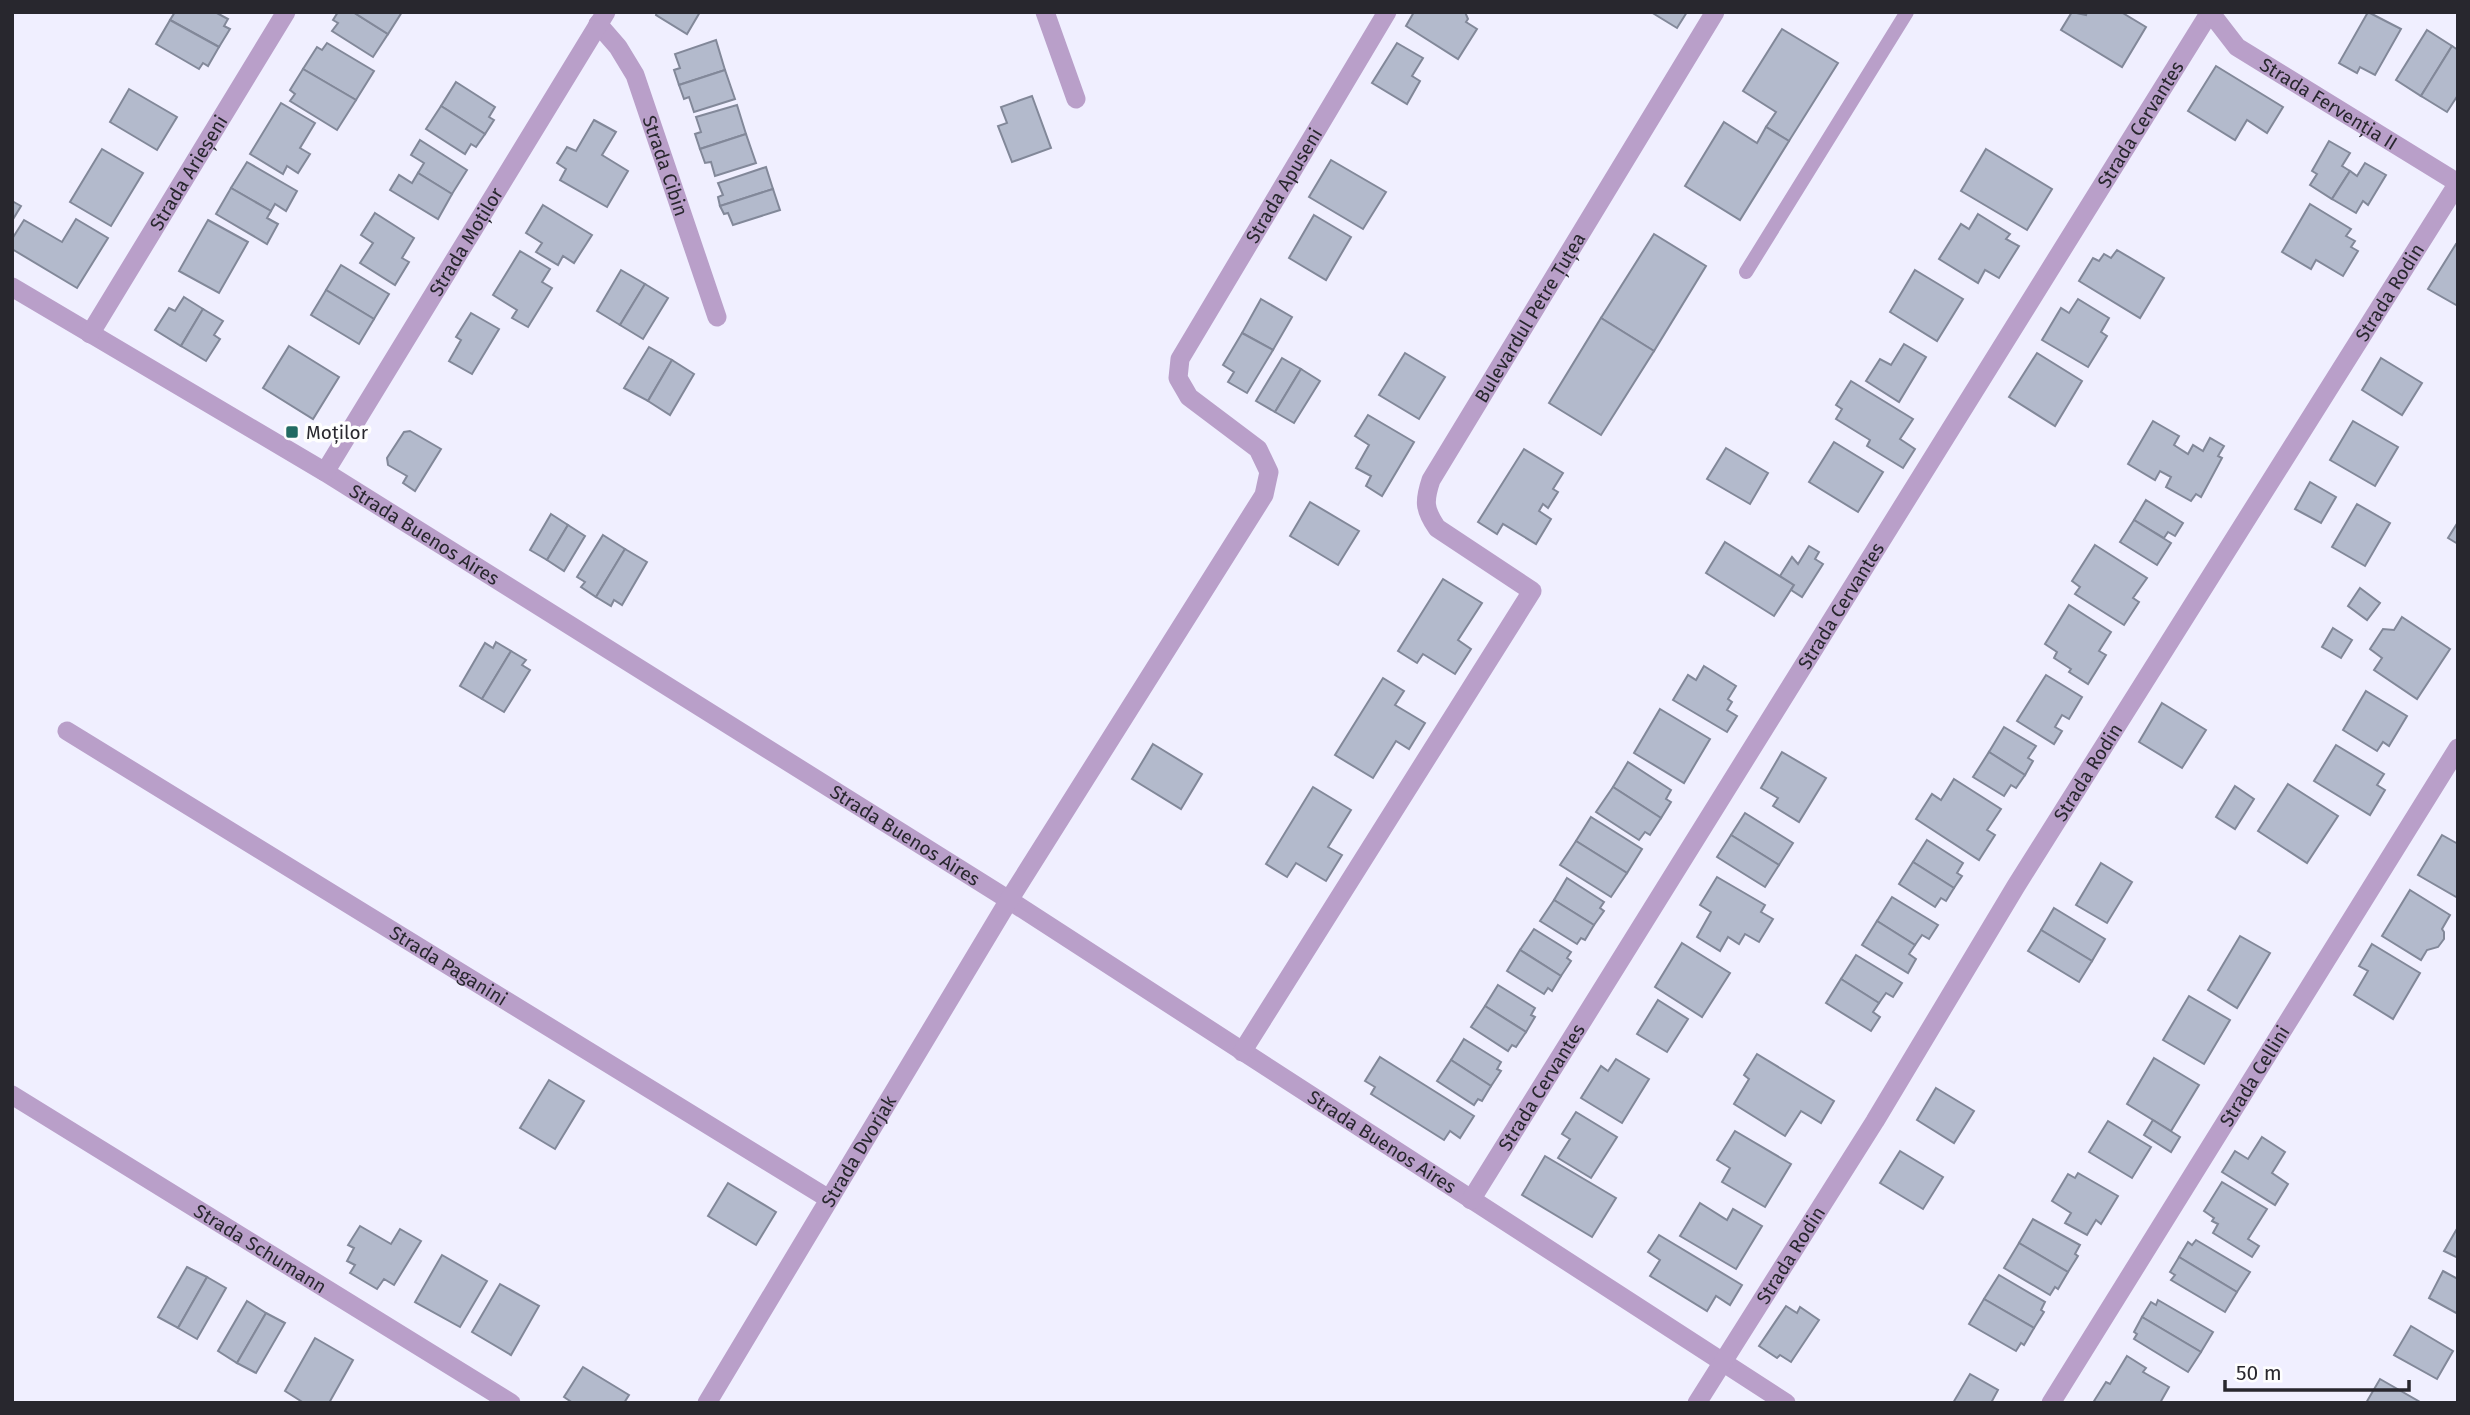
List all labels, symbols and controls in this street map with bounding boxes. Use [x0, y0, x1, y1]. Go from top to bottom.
street label: Strada Fervenția II [2256, 53, 2402, 154]
street label: Strada Cervantes [2092, 56, 2188, 192]
street label: Strada Arieșeni [144, 111, 232, 234]
street label: Strada Cibin [638, 112, 693, 219]
street label: Strada Apuseni [1240, 124, 1327, 247]
street label: Strada Moților [424, 183, 508, 300]
street label: Bulevardul Petre Țuțea [1469, 228, 1590, 407]
street label: Strada Rodin [2350, 239, 2429, 345]
place label: Moților [306, 421, 369, 445]
marker: Moților [284, 424, 300, 440]
street label: Strada Buenos Aires [345, 479, 504, 590]
street label: Strada Cervantes [1793, 538, 1889, 673]
street label: Strada Rodin [2048, 719, 2127, 825]
street label: Strada Buenos Aires [826, 780, 984, 891]
street label: Strada Paganini [386, 921, 512, 1010]
street label: Strada Cervantes [1493, 1019, 1589, 1155]
street label: Strada Cellini [2214, 1021, 2294, 1131]
street label: Strada Buenos Aires [1304, 1085, 1461, 1198]
street label: Strada Dvorjak [816, 1091, 901, 1211]
street label: Strada Schumann [190, 1199, 331, 1298]
street label: Strada Rodin [1751, 1202, 1830, 1308]
scale bar [2225, 1348, 2409, 1392]
text: 50 m [2236, 1360, 2282, 1386]

